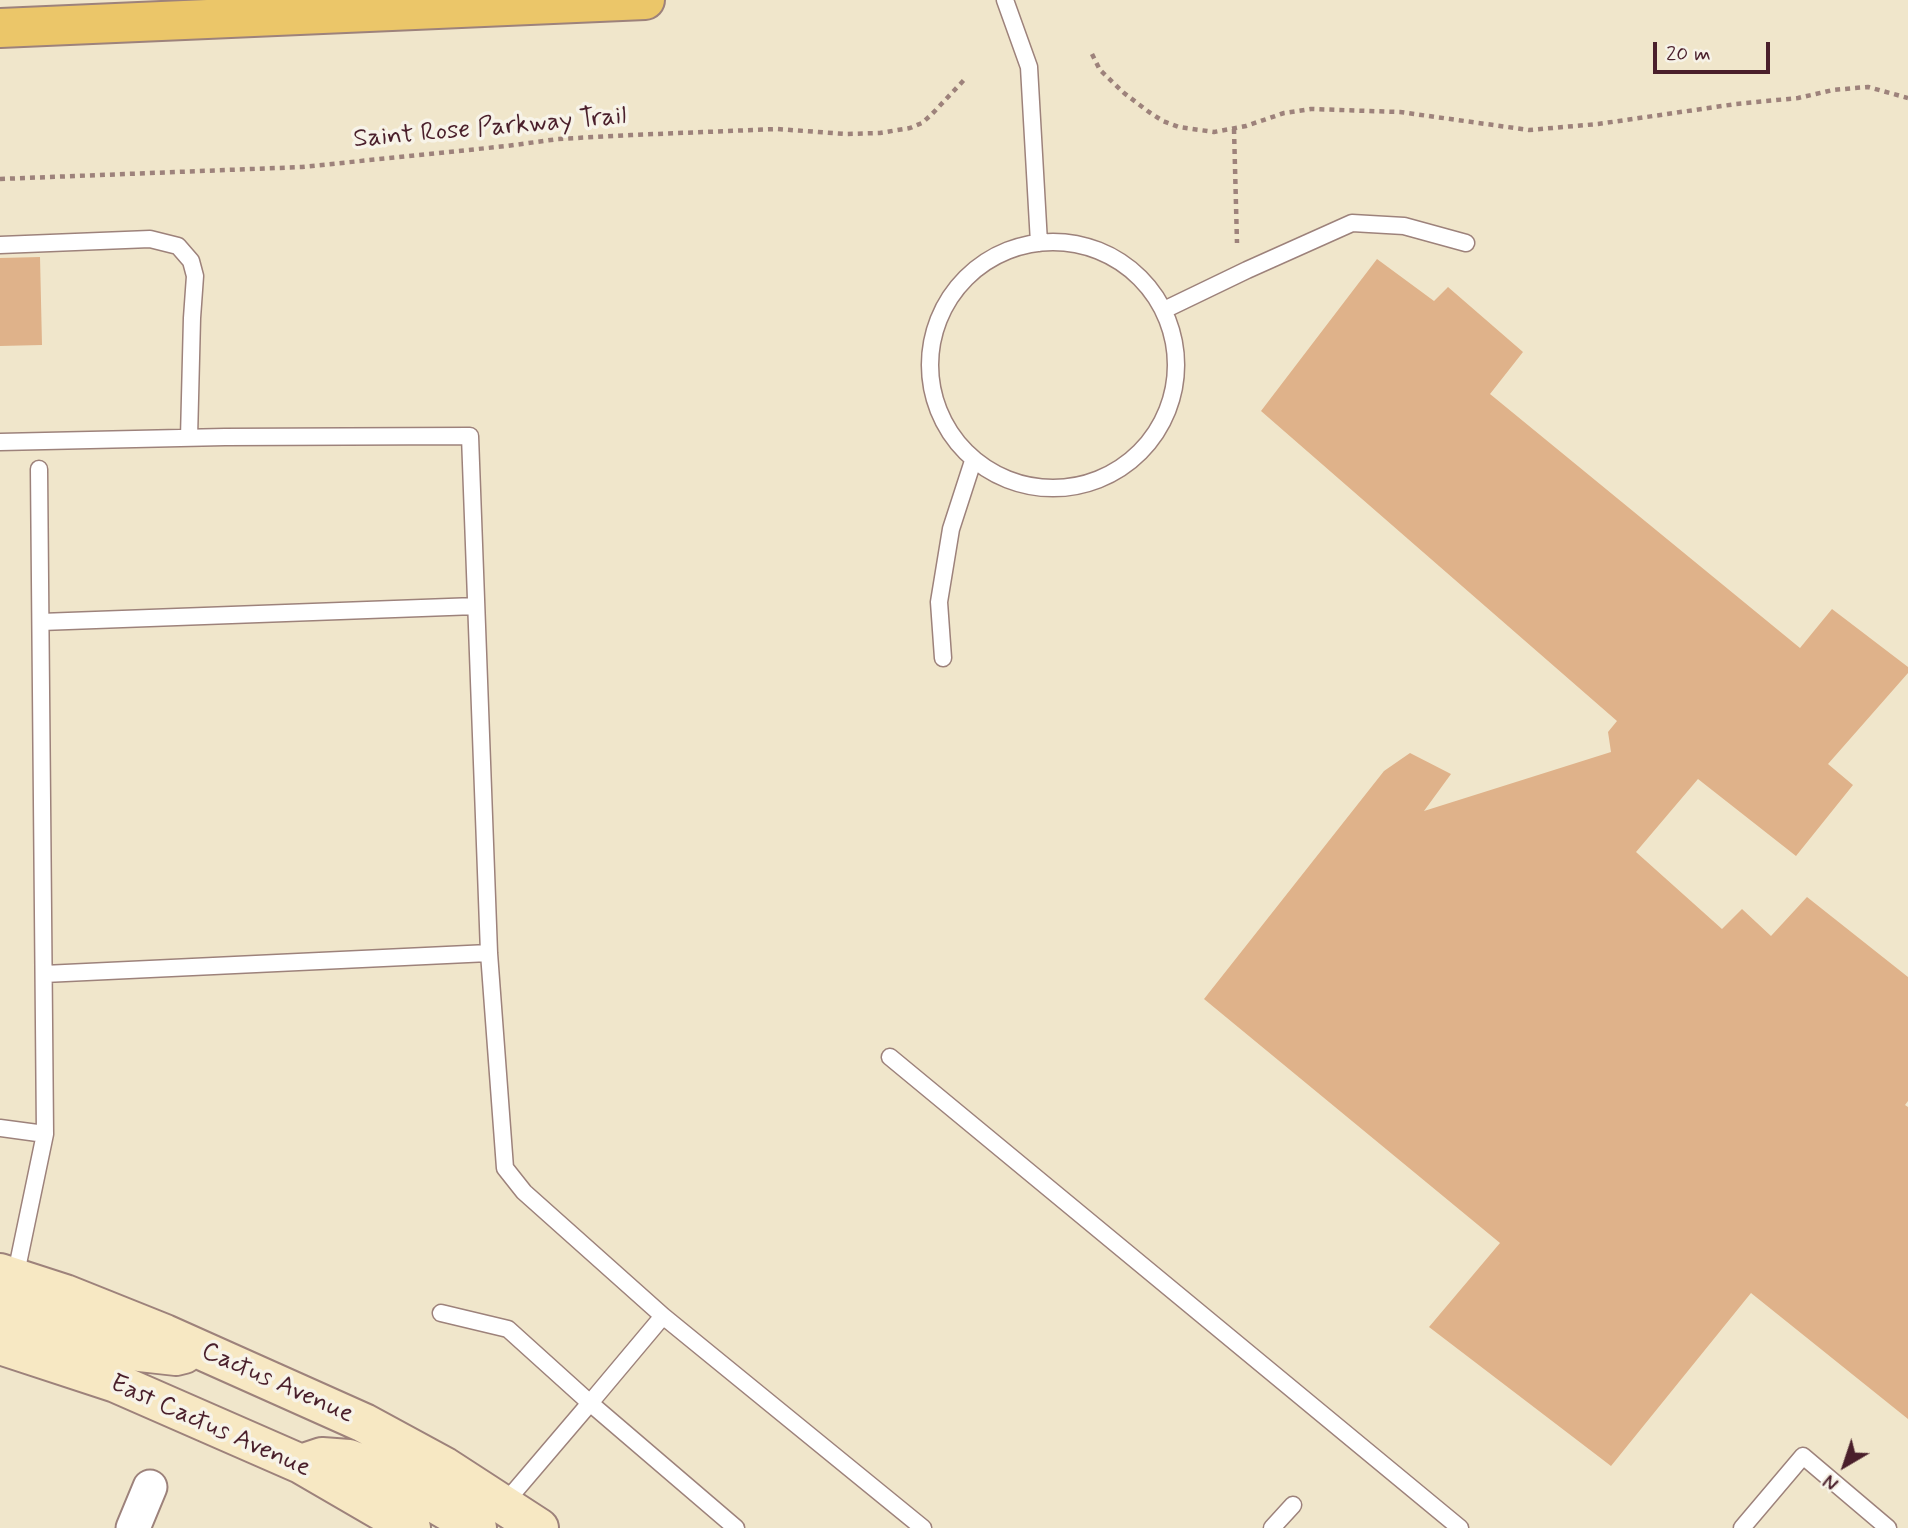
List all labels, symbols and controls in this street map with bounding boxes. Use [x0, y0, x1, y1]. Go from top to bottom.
scale bar [1656, 28, 1773, 72]
text: 20 m [1666, 40, 1711, 68]
street label: Saint Rose Parkway Trail [352, 102, 628, 156]
street label: Cactus Avenue [196, 1337, 358, 1431]
street label: East Cactus Avenue [105, 1369, 315, 1485]
north arrow [1810, 1430, 1880, 1500]
text: N [1819, 1468, 1844, 1495]

